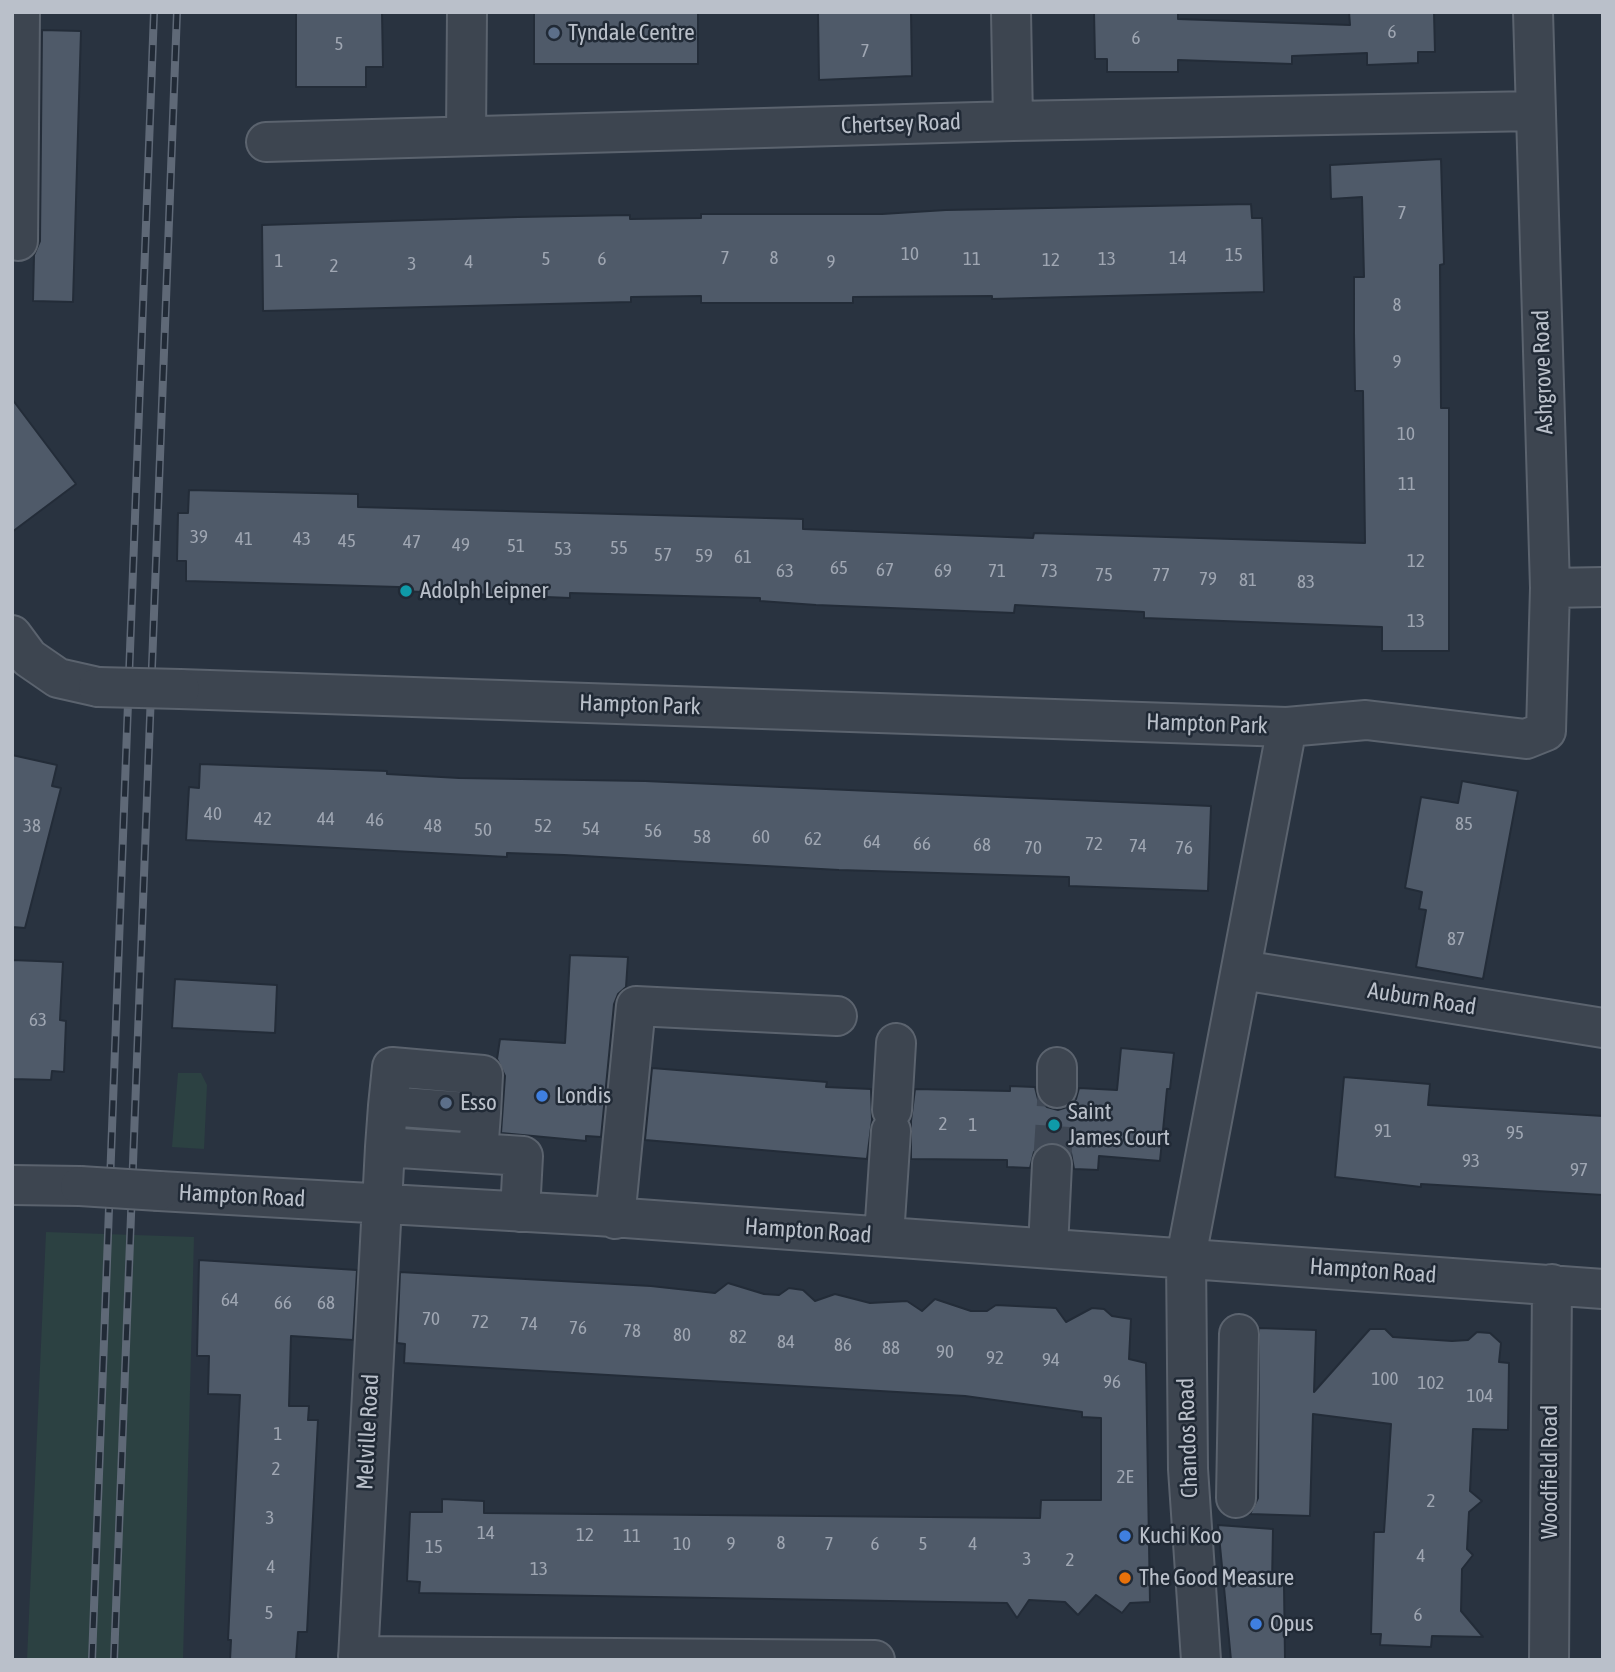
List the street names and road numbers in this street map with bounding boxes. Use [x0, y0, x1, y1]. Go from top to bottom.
street label: Chertsey Road [841, 108, 961, 140]
street label: Ashgrove Road [1527, 309, 1559, 435]
street label: Hampton Park [579, 689, 701, 721]
street label: Hampton Park [1146, 708, 1268, 740]
street label: Auburn Road [1366, 977, 1478, 1021]
street label: Hampton Road [178, 1179, 306, 1213]
street label: Hampton Road [744, 1213, 872, 1249]
street label: Hampton Road [1309, 1253, 1437, 1289]
street label: Melville Road [351, 1373, 385, 1491]
street label: Chandos Road [1172, 1377, 1204, 1499]
street label: Woodfield Road [1536, 1405, 1564, 1539]

